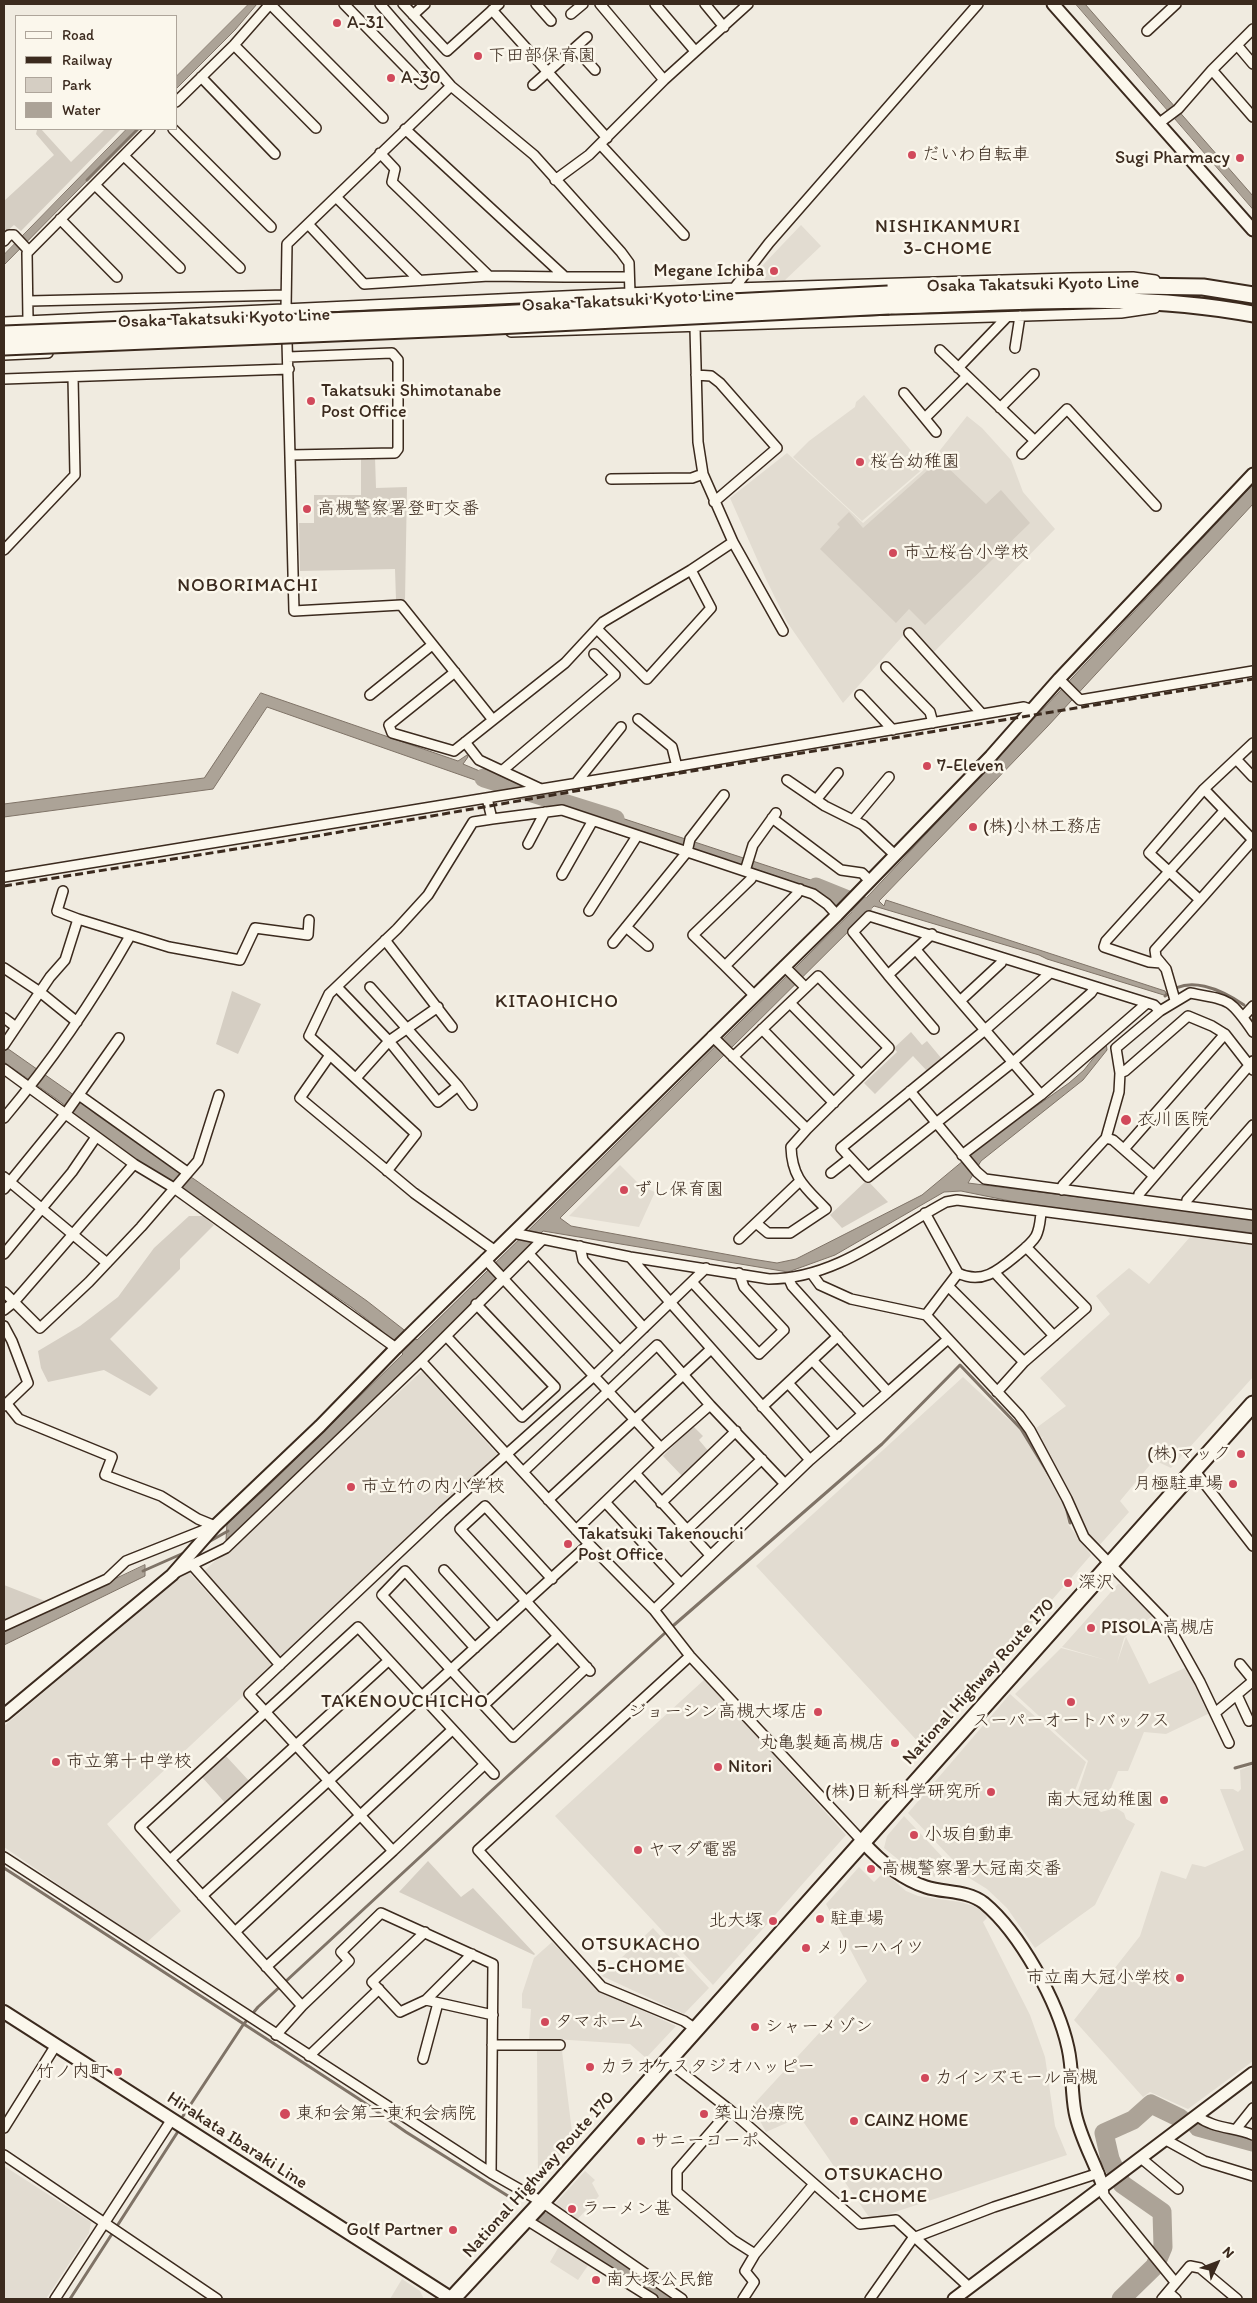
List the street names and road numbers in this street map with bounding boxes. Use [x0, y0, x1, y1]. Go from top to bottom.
street label: Osaka Takatsuki Kyoto Line [927, 272, 1139, 298]
street label: Osaka Takatsuki Kyoto Line [521, 285, 735, 317]
street label: Osaka Takatsuki Kyoto Line [117, 304, 331, 334]
street label: National Highway Route 170 [898, 1594, 1060, 1770]
street label: Hirakata Ibaraki Line [163, 2087, 311, 2195]
street label: National Highway Route 170 [458, 2087, 620, 2263]

